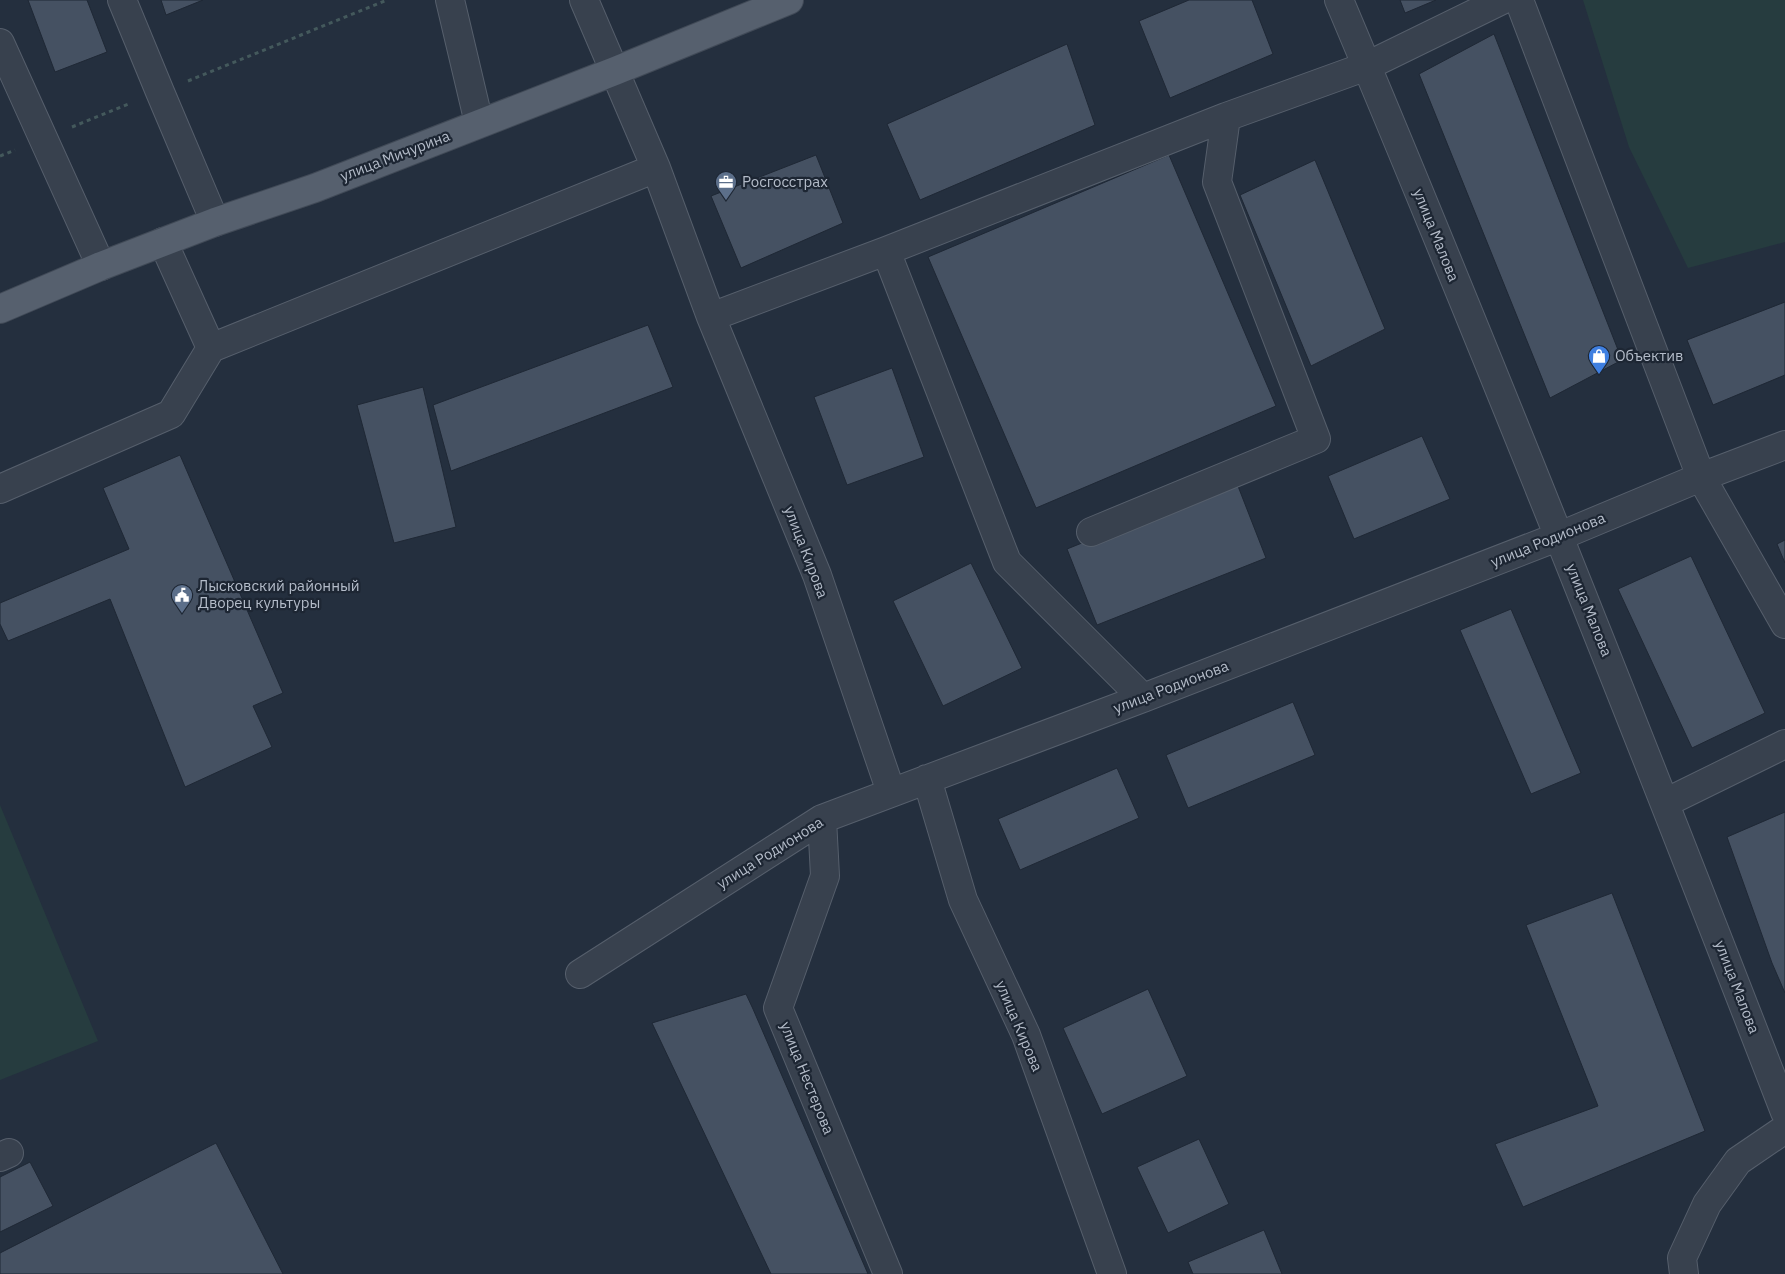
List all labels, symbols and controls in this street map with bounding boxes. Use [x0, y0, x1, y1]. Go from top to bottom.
street label: улица Мичурина [337, 126, 452, 185]
office icon: Росгосстрах [714, 170, 738, 201]
place label: Росгосстрах [742, 172, 828, 191]
street label: улица Малова [1409, 186, 1464, 284]
shop icon: Объектив [1587, 344, 1611, 375]
place label: Объектив [1615, 346, 1684, 365]
street label: улица Кирова [780, 503, 833, 601]
street label: улица Родионова [1488, 508, 1608, 571]
street label: улица Малова [1562, 561, 1617, 659]
place label: Лысковский районный Дворец культуры [198, 576, 360, 612]
public building icon: Лысковский районный Дворец культуры [170, 583, 194, 614]
street label: улица Родионова [1110, 656, 1231, 717]
street label: улица Родионова [713, 812, 826, 893]
street label: улица Малова [1711, 937, 1764, 1036]
street label: улица Кирова [992, 977, 1047, 1074]
street label: улица Нестерова [776, 1019, 839, 1137]

